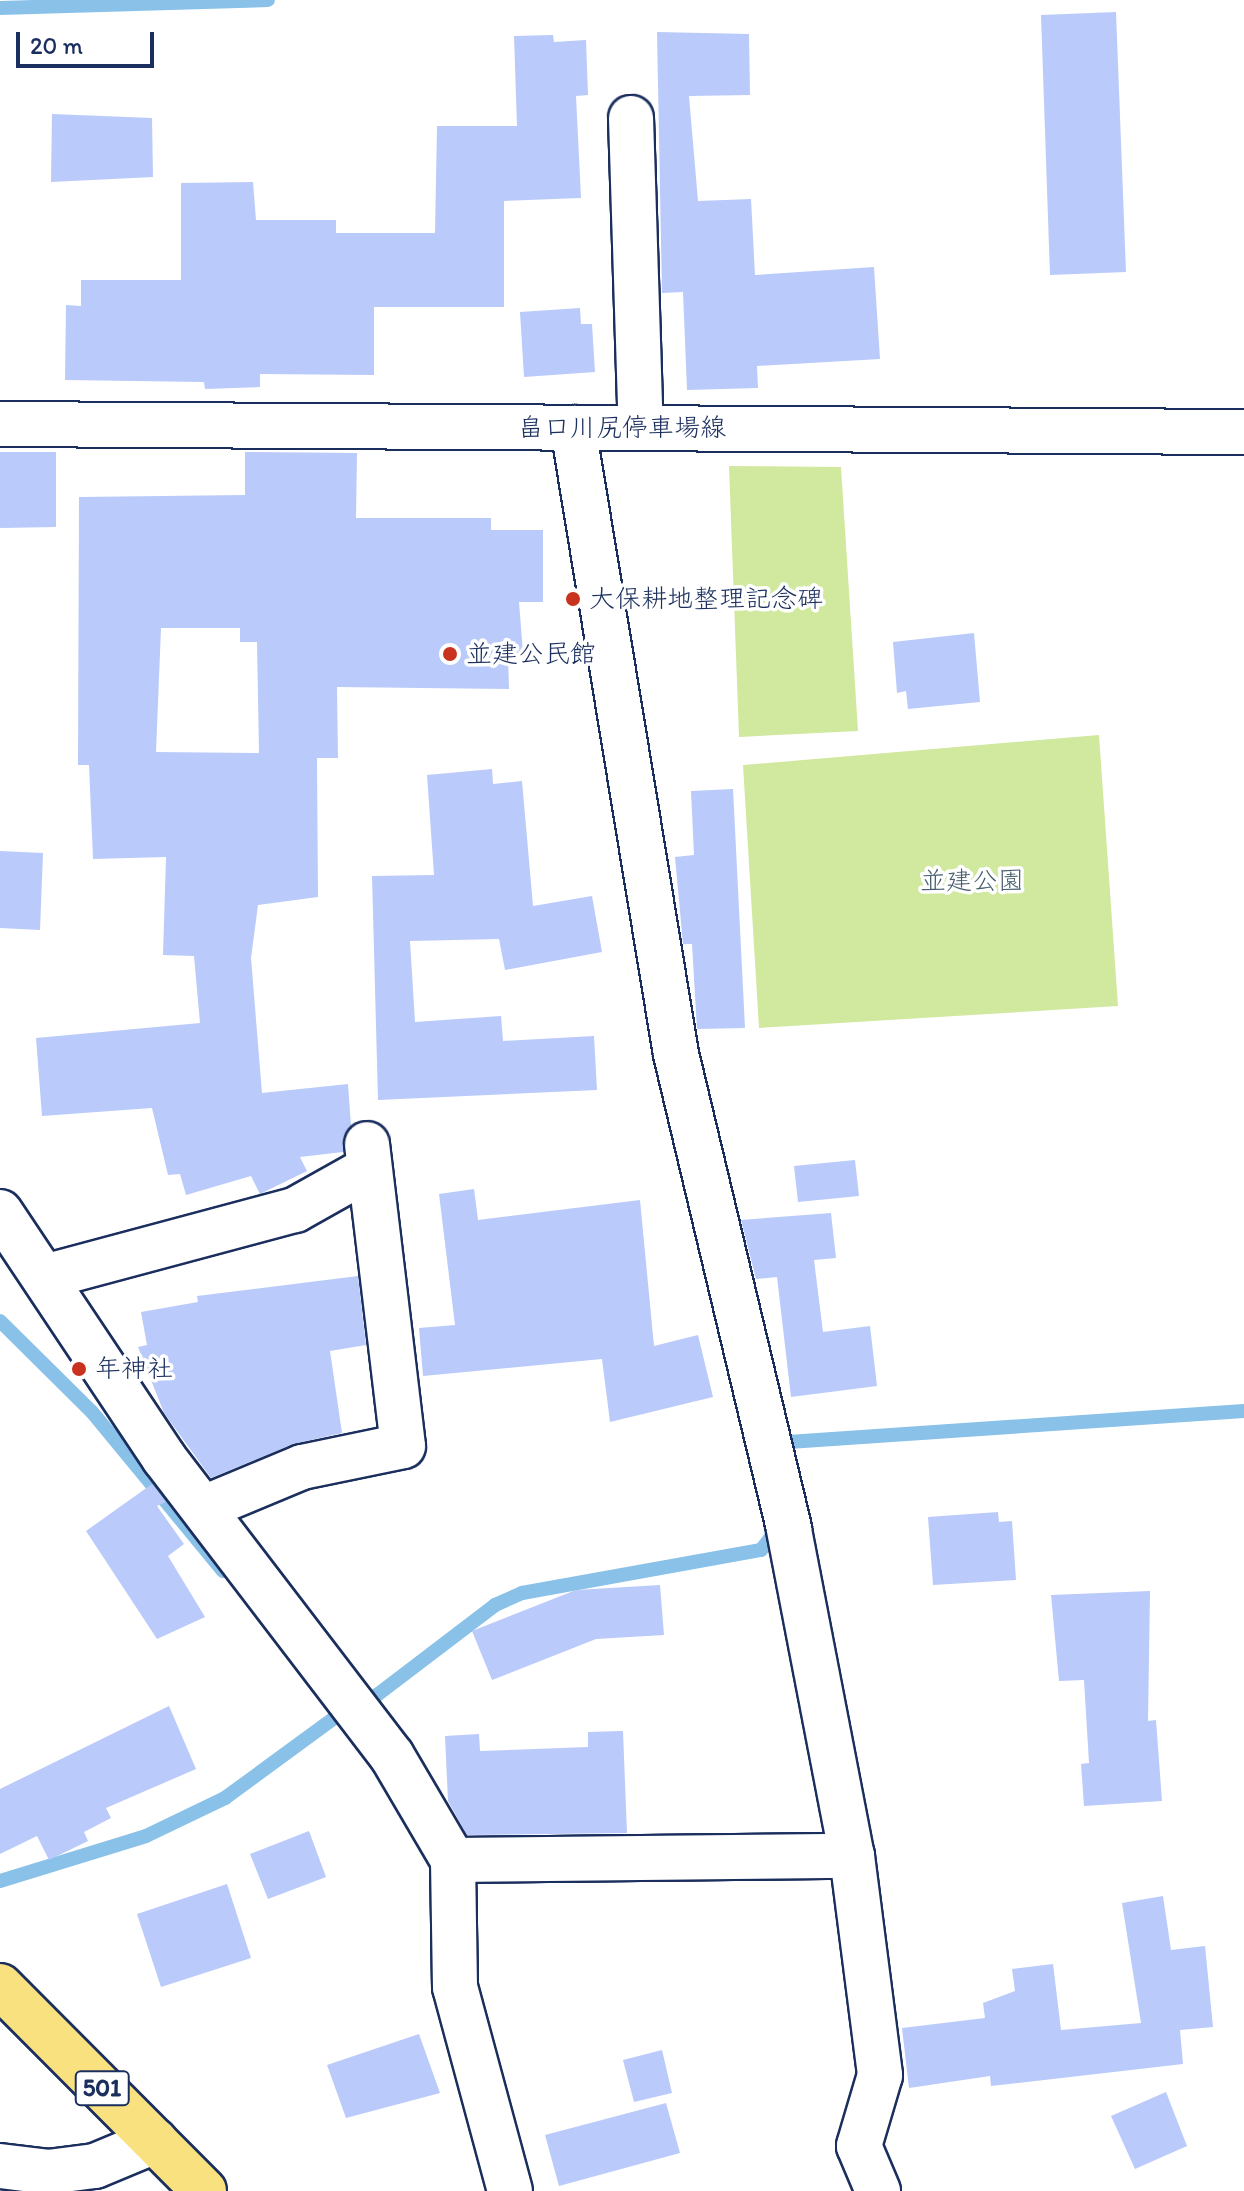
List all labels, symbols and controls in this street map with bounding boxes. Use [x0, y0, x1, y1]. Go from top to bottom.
scale bar [20, 16, 158, 66]
text: 20 m [30, 31, 83, 60]
street label: 畠口川尻停車場線 [518, 412, 726, 444]
place label: 大保耕地整理記念碑 [589, 583, 823, 615]
marker: 大保耕地整理記念碑 [564, 590, 582, 608]
place label: 並建公民館 [466, 638, 596, 670]
marker: 並建公民館 [441, 645, 459, 663]
park label: 並建公園 [920, 865, 1024, 897]
place label: 年神社 [95, 1353, 173, 1385]
marker: 年神社 [70, 1360, 88, 1378]
road number: 501 [74, 2068, 130, 2108]

